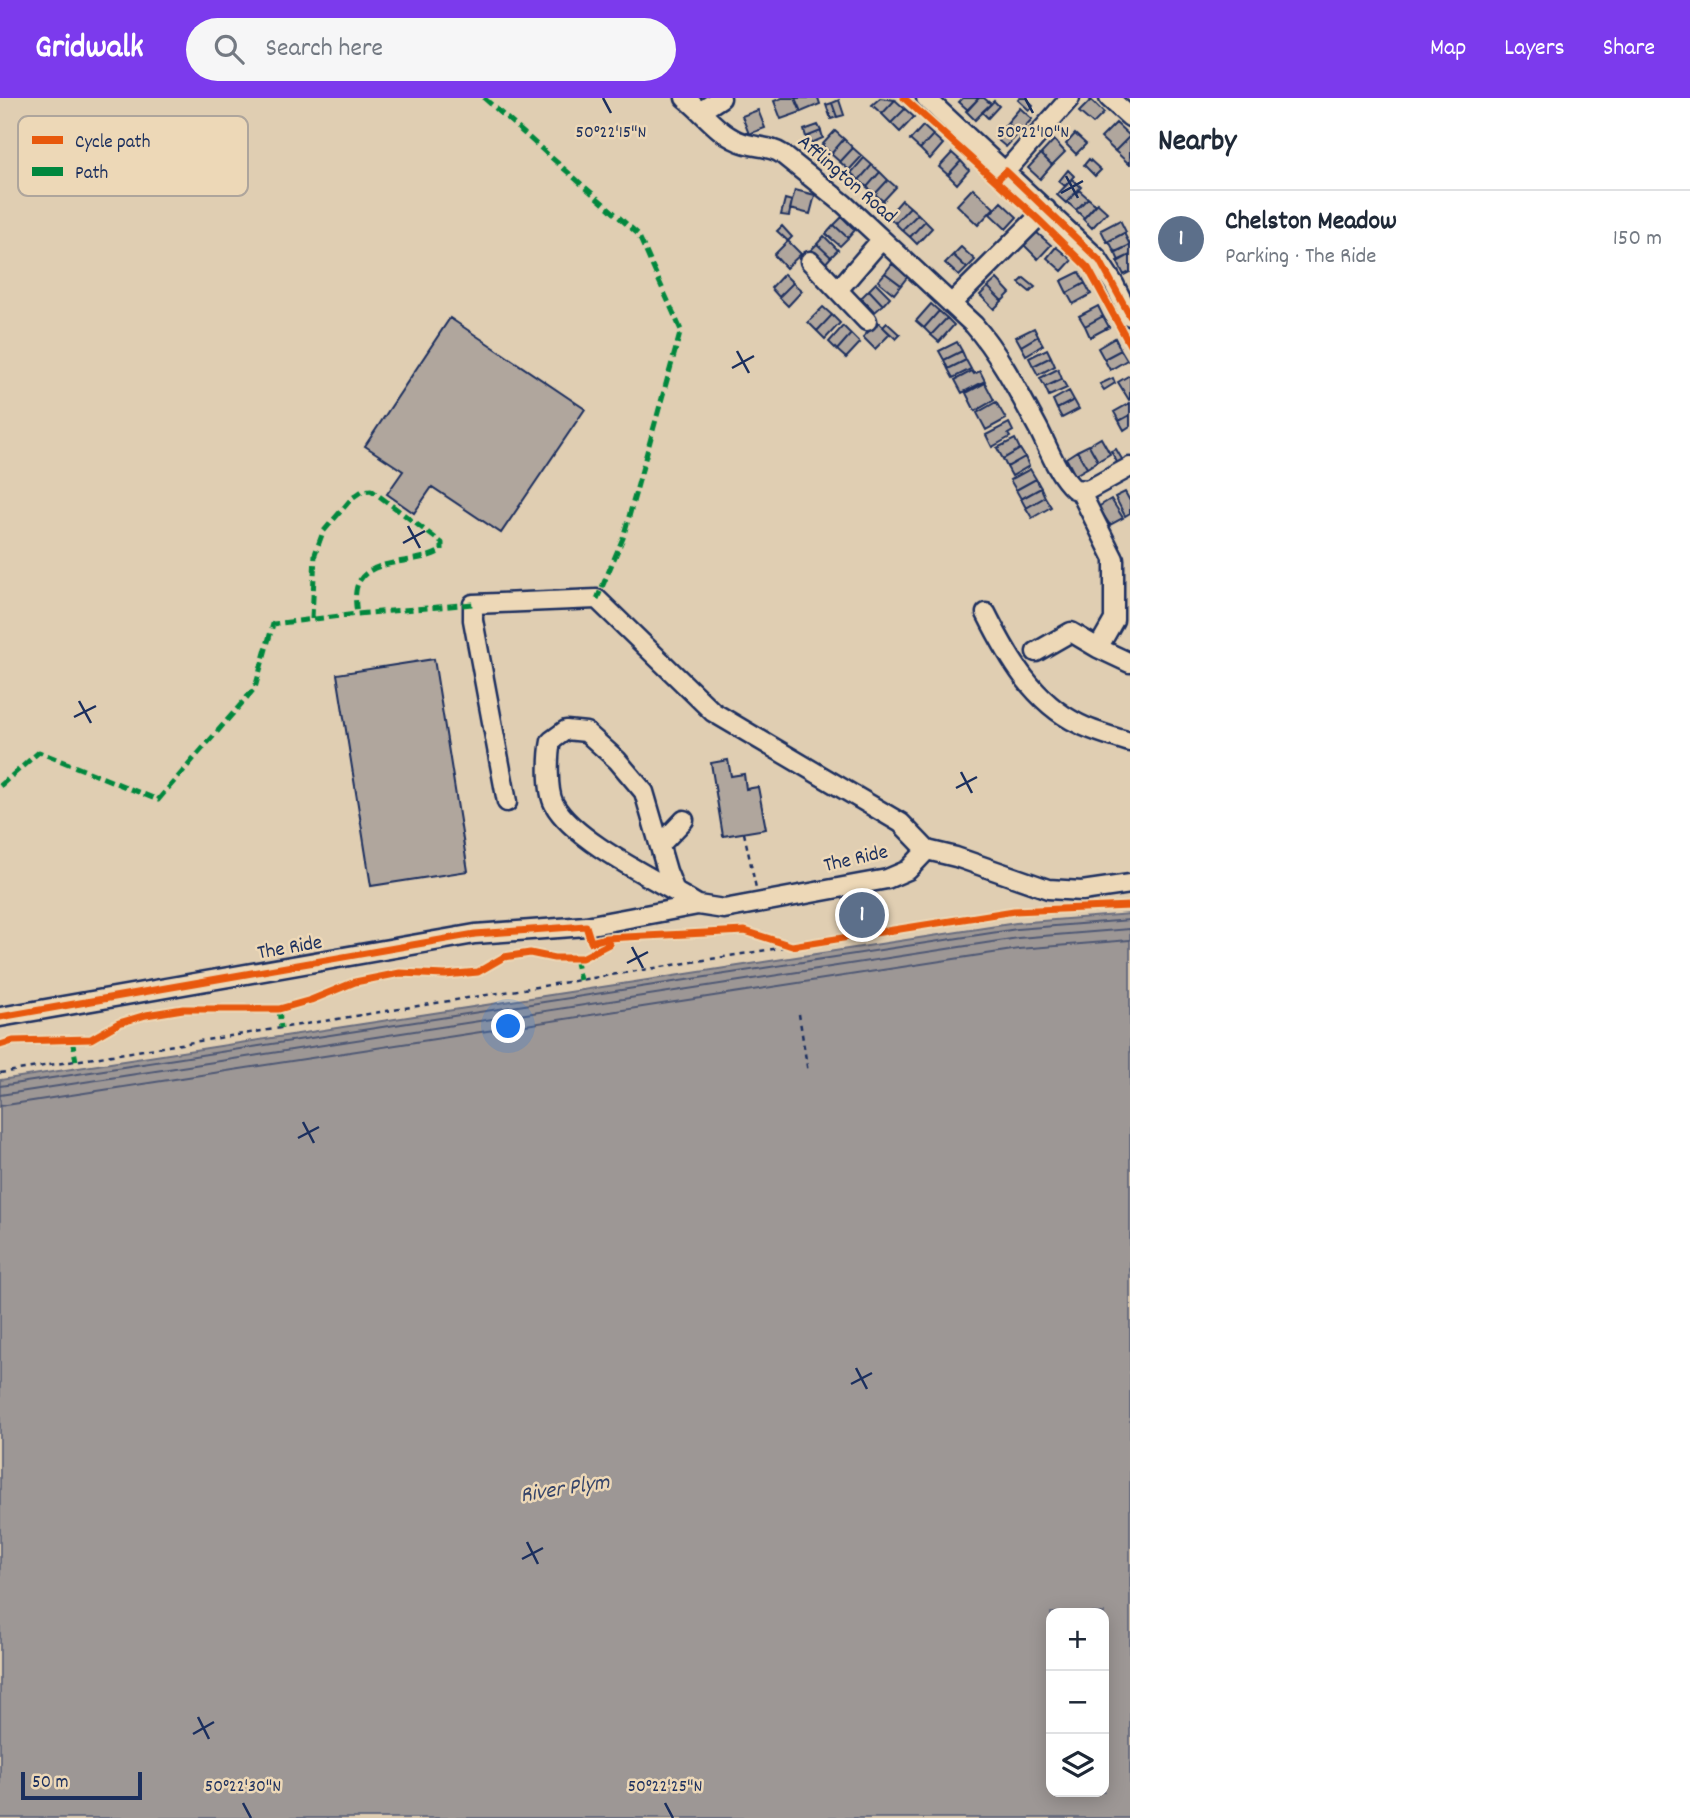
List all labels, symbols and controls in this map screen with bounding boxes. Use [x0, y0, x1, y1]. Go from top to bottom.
search box [186, 18, 676, 81]
text: Gridwalk [35, 26, 144, 73]
icon: search [210, 30, 248, 68]
text: Search here [266, 31, 383, 68]
text: Map [1430, 32, 1466, 66]
text: Layers [1504, 32, 1565, 66]
text: Share [1603, 32, 1655, 66]
legend [18, 116, 248, 196]
text: 50°22'15"N [576, 121, 646, 146]
text: 50°22'10"N [997, 121, 1069, 146]
text: Nearby [1158, 122, 1236, 165]
street label: Afflington Road [790, 128, 902, 232]
text: Cycle path [75, 130, 150, 157]
text: Path [75, 161, 108, 188]
text: Chelston Meadow [1225, 204, 1397, 241]
text: 1 [1178, 223, 1184, 256]
text: 150 m [1613, 223, 1662, 256]
text: Parking · The Ride [1225, 241, 1376, 274]
street label: The Ride [821, 838, 891, 882]
pin: 1 [839, 889, 885, 941]
street label: The Ride [255, 929, 325, 969]
your location [491, 1009, 525, 1043]
water label: River Plym [518, 1466, 613, 1513]
map controls [1046, 1608, 1109, 1797]
button: + [1046, 1608, 1109, 1671]
button: − [1046, 1671, 1109, 1734]
button: layers [1046, 1734, 1109, 1797]
scale bar [21, 1769, 142, 1801]
text: 50 m [32, 1770, 69, 1797]
text: 50°22'30"N [205, 1775, 281, 1800]
text: 50°22'25"N [628, 1775, 702, 1800]

